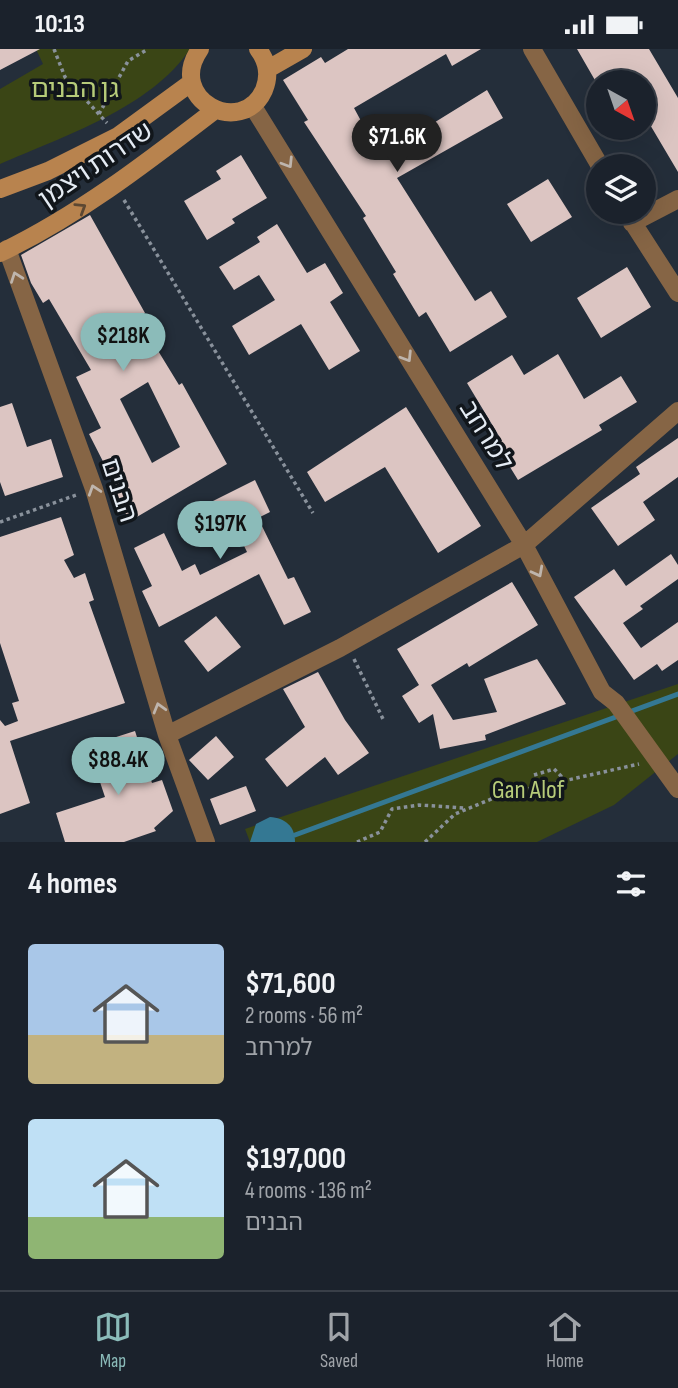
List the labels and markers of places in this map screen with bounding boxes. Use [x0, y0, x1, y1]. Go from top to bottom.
pin: $71.6K [340, 115, 454, 174]
pin: $218K [74, 313, 172, 373]
pin: $197K [171, 501, 269, 561]
pin: $88.4K [61, 737, 175, 797]

